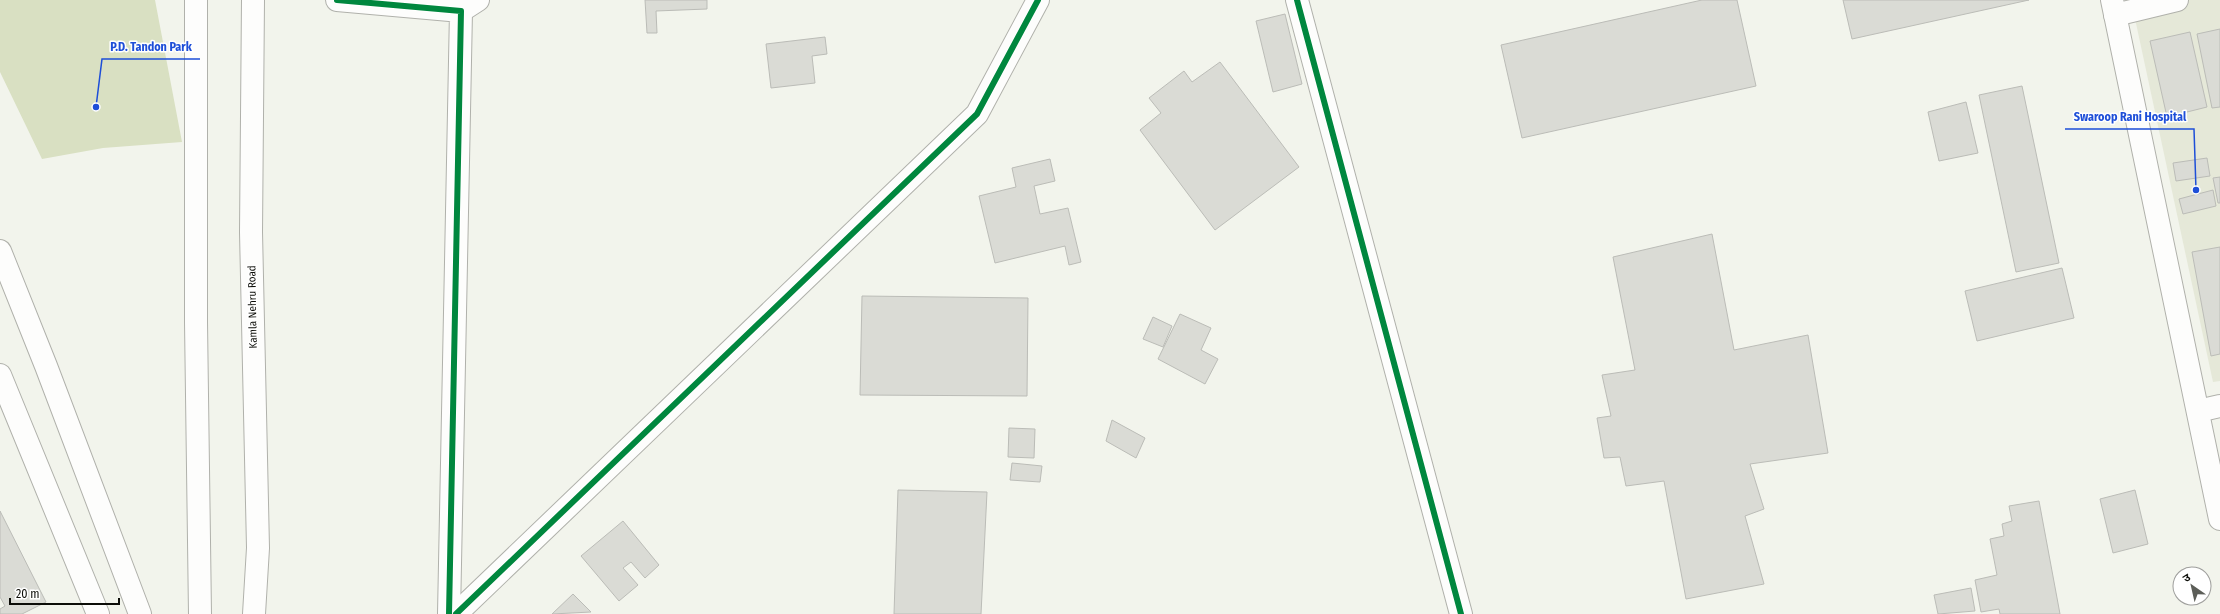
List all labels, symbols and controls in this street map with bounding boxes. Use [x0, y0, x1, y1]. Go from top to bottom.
callout: P.D. Tandon Park [102, 35, 200, 59]
text: P.D. Tandon Park [110, 40, 193, 54]
callout: Swaroop Rani Hospital [2065, 105, 2194, 129]
text: Swaroop Rani Hospital [2074, 110, 2187, 124]
street label: Kamla Nehru Road [245, 265, 260, 349]
north arrow [2172, 566, 2212, 606]
text: उ [2180, 571, 2193, 585]
scale bar [10, 580, 119, 606]
text: 20 m [16, 587, 40, 601]

